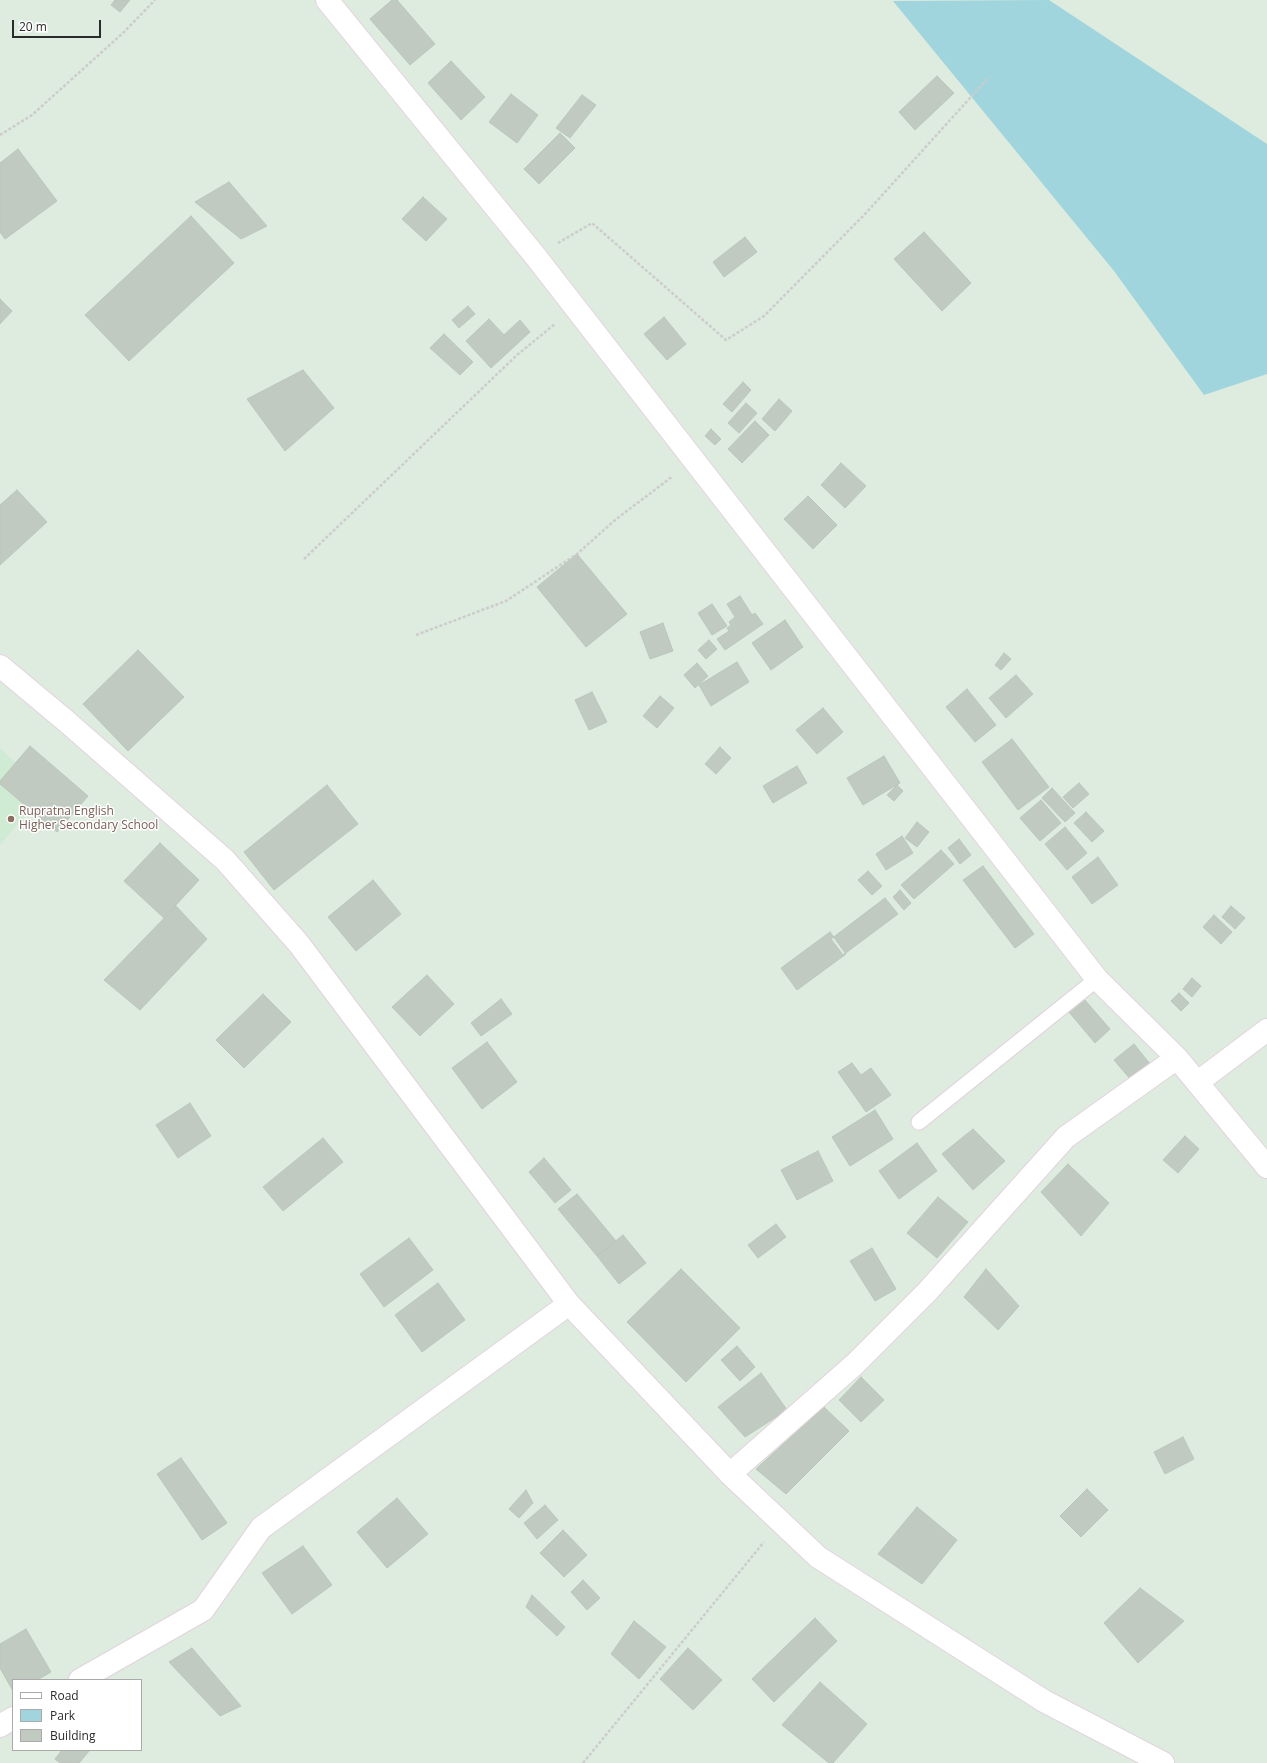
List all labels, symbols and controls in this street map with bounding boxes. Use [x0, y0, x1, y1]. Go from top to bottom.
scale bar [14, 12, 103, 38]
text: 20 m [19, 18, 47, 35]
place label: Rupratna English Higher Secondary School [19, 805, 158, 833]
marker: Rupratna English Higher Secondary School [6, 814, 16, 824]
legend [12, 1679, 142, 1751]
text: Road [50, 1687, 79, 1704]
text: Park [50, 1707, 75, 1724]
text: Building [50, 1727, 95, 1744]

